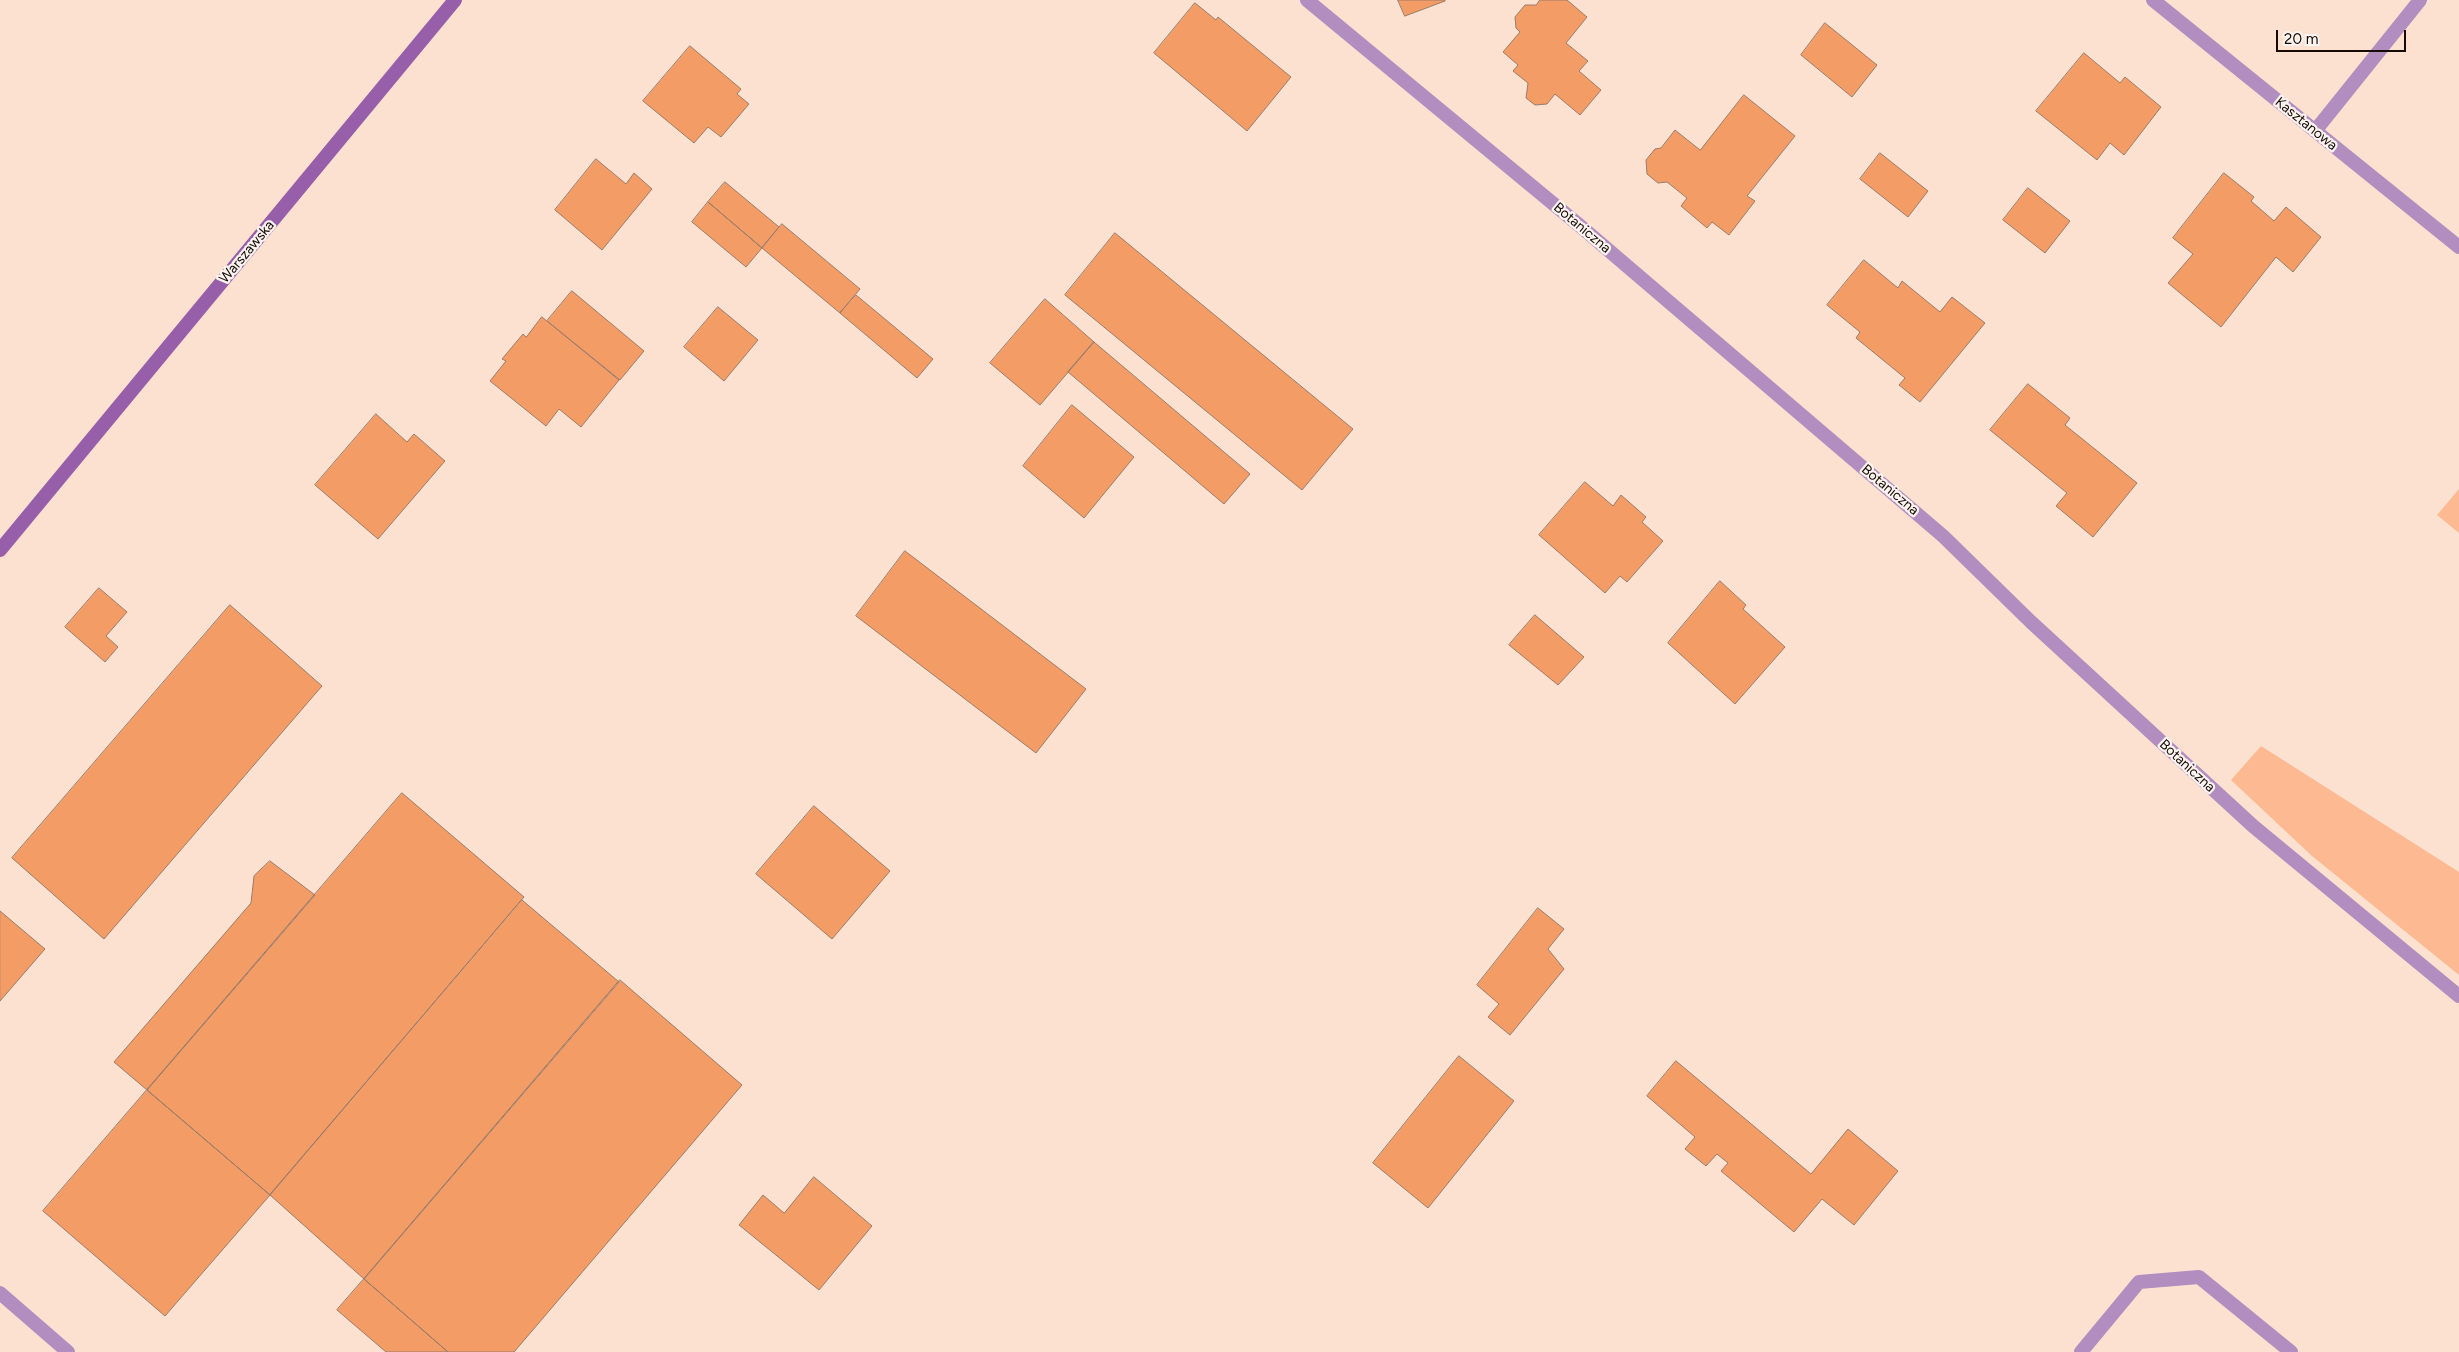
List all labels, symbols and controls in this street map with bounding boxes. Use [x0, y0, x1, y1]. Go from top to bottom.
scale bar [2279, 20, 2409, 52]
text: 20 m [2284, 30, 2318, 48]
street label: Kasztanowa [2272, 94, 2340, 154]
street label: Botaniczna [1550, 199, 1614, 257]
street label: Warszawska [216, 217, 278, 287]
street label: Botaniczna [1858, 461, 1922, 519]
street label: Botaniczna [2156, 736, 2218, 796]

